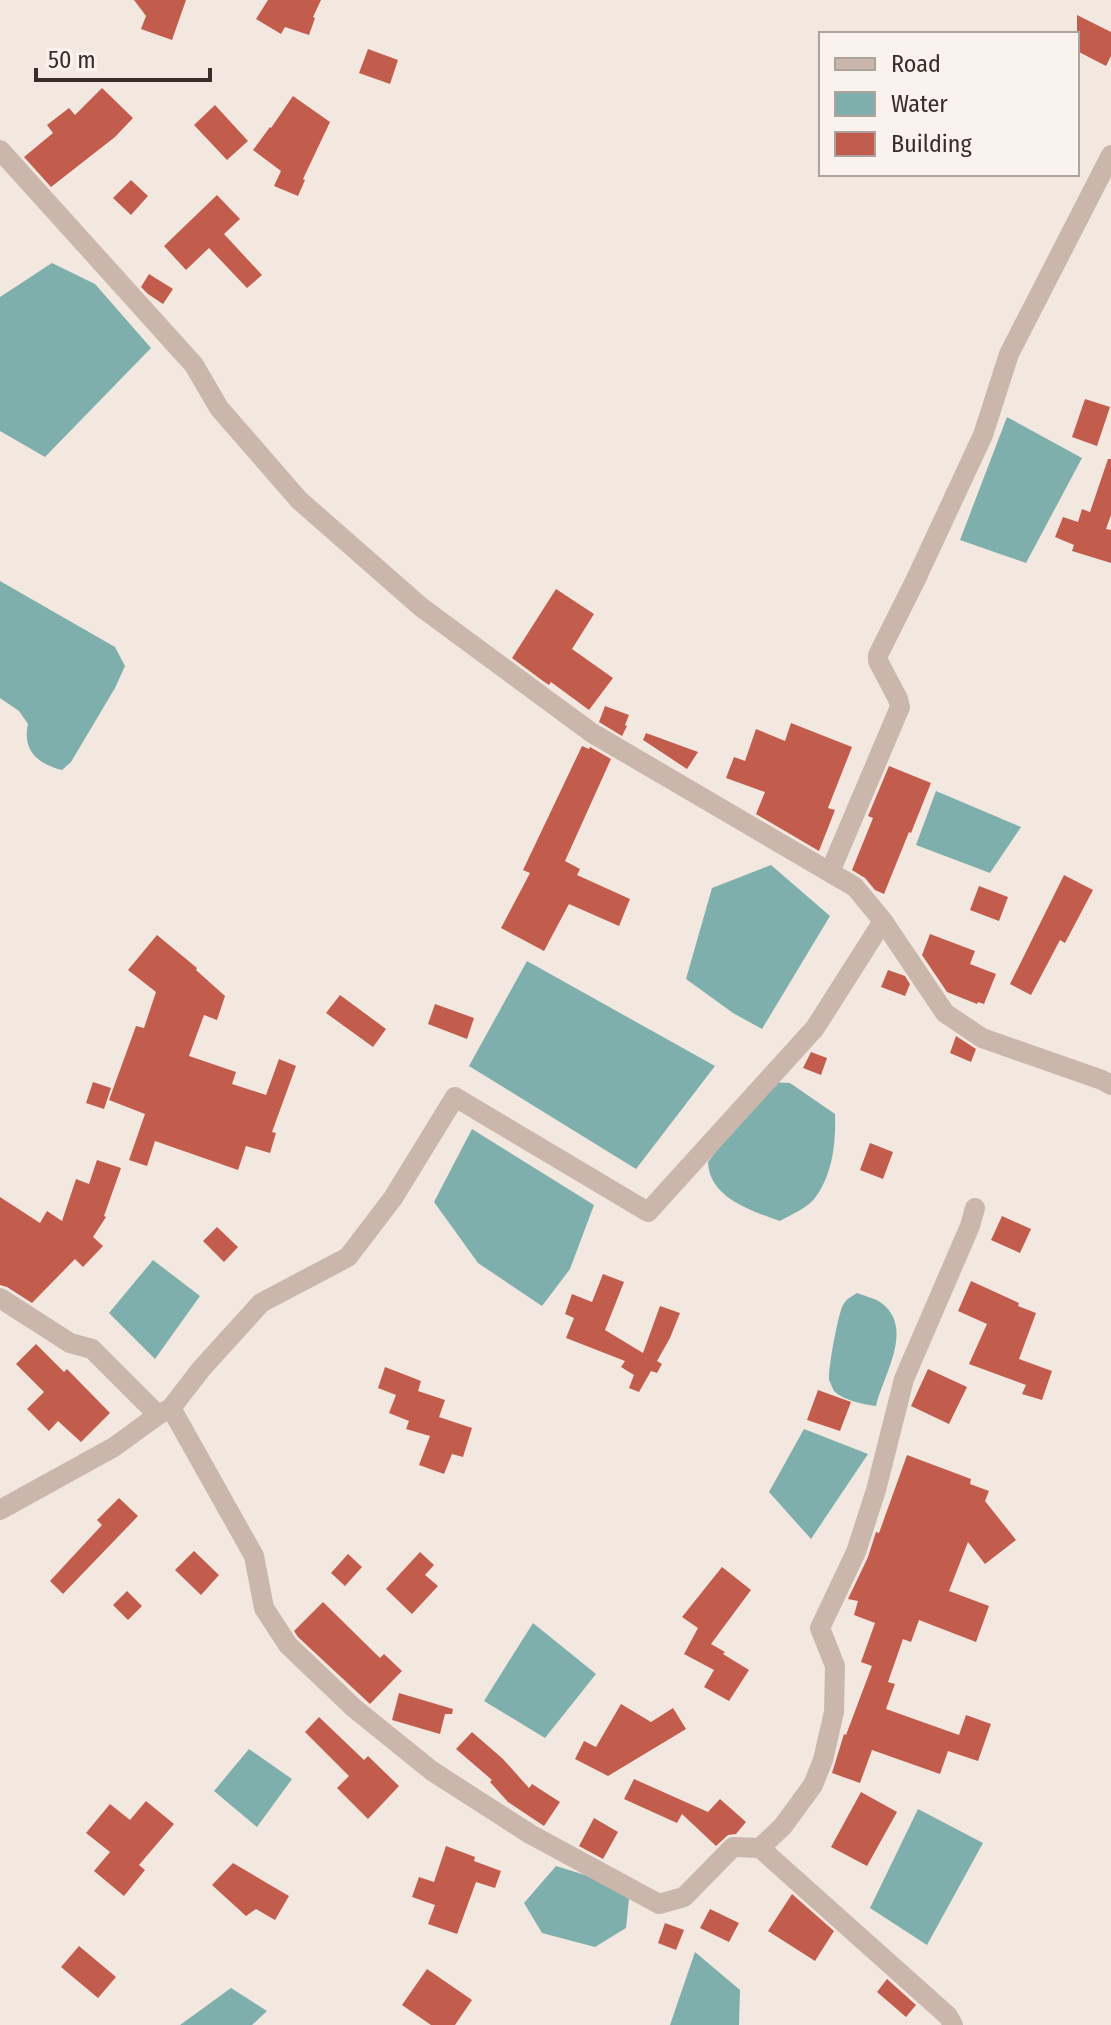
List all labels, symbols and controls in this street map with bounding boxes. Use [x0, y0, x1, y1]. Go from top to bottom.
scale bar [36, 32, 210, 82]
legend [819, 32, 1079, 176]
text: 50 m [48, 46, 96, 74]
text: Road [891, 50, 941, 78]
text: Water [891, 90, 948, 118]
text: Building [891, 130, 973, 158]

